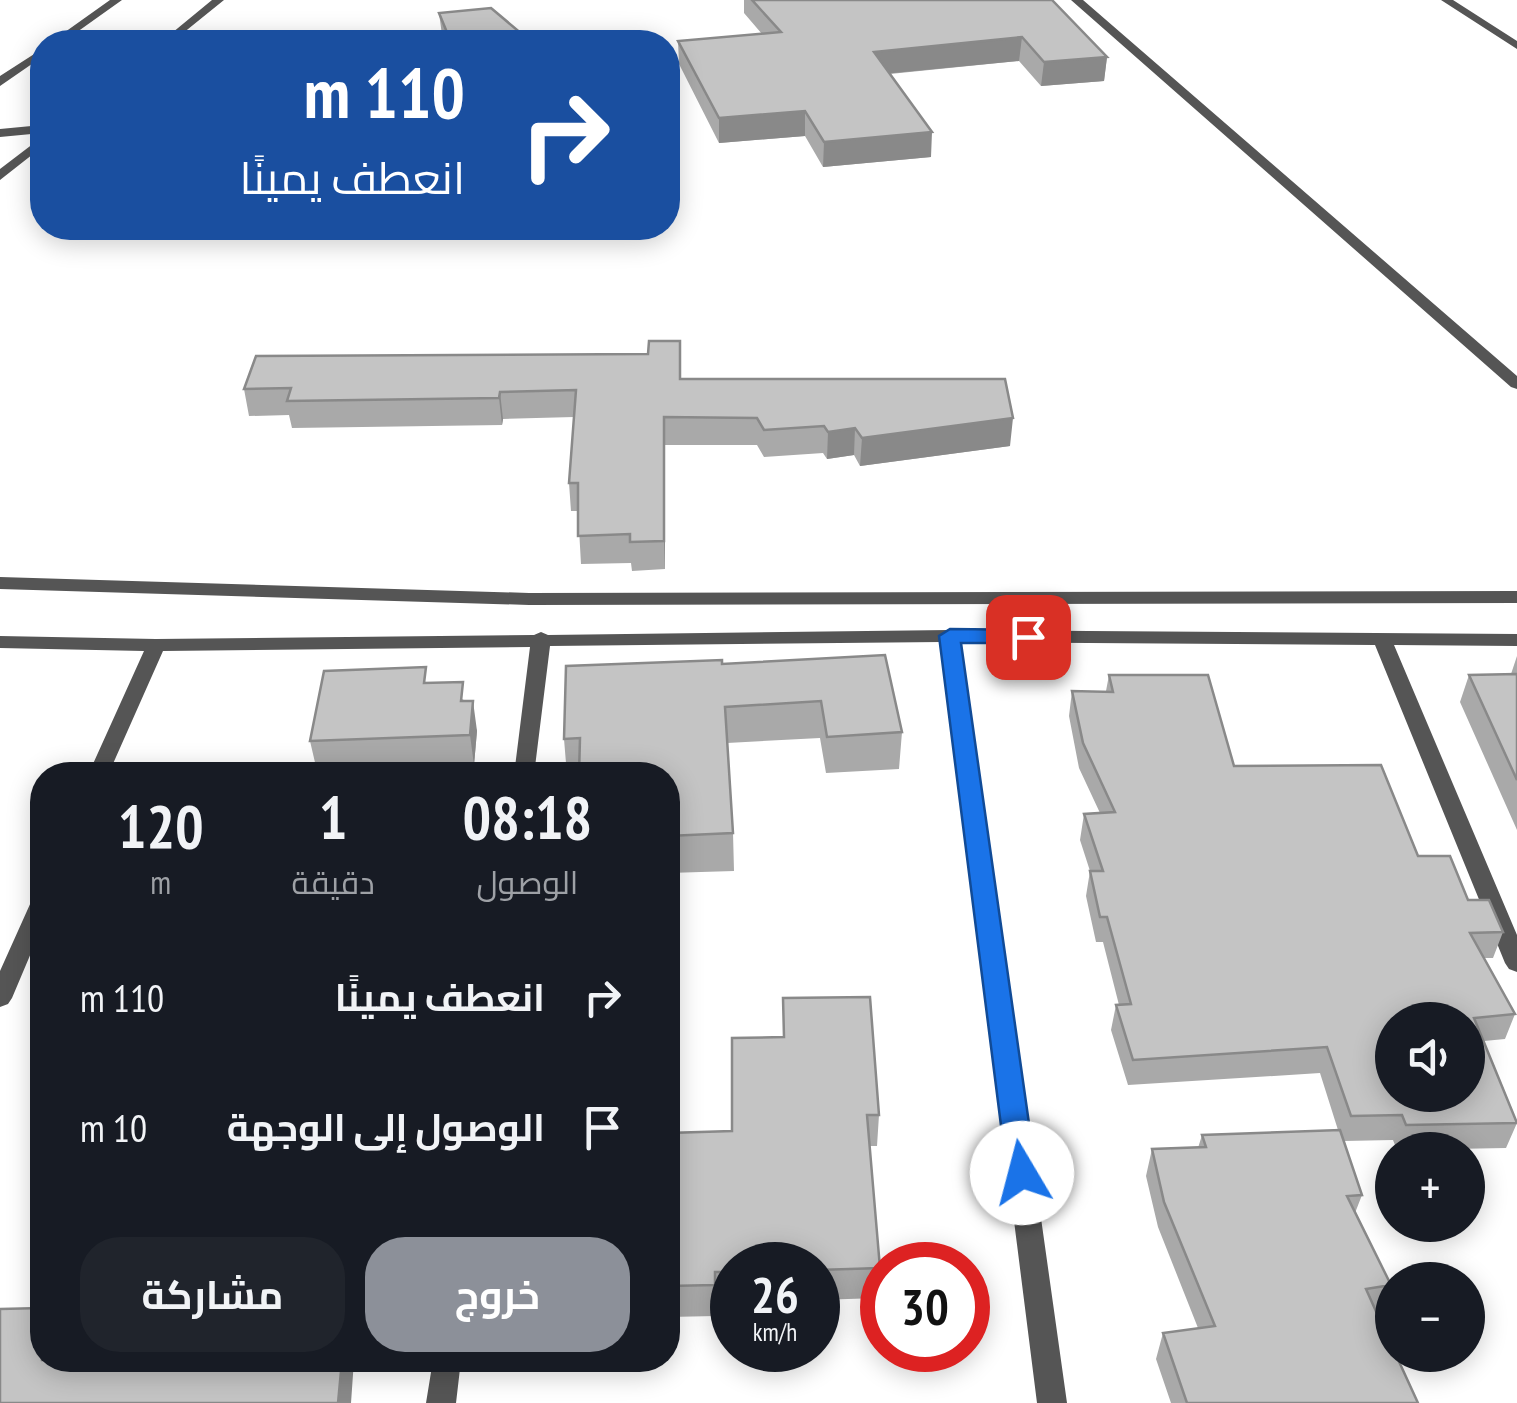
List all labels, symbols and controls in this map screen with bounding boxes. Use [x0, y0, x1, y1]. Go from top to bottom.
text: 110 m [304, 47, 465, 137]
icon: right [500, 70, 630, 200]
text: انعطف يمينًا [239, 148, 465, 206]
pin [986, 595, 1071, 680]
icon: arrive [1001, 610, 1056, 665]
text: 1 [319, 778, 347, 856]
text: 08:18 [462, 778, 592, 856]
text: 120 [118, 787, 204, 865]
text: m [150, 861, 171, 903]
text: دقيقة [292, 861, 375, 903]
text: الوصول [476, 861, 578, 903]
icon: right [575, 970, 630, 1025]
text: انعطف يمينًا [335, 972, 545, 1021]
text: 110 m [80, 973, 164, 1022]
map controls [1375, 1002, 1485, 1372]
button: sound [1375, 1002, 1485, 1112]
icon: arrive [575, 1100, 630, 1155]
text: الوصول إلى الوجهة [227, 1102, 545, 1151]
text: 10 m [80, 1103, 147, 1152]
position arrow [970, 1121, 1074, 1225]
button: + [1375, 1132, 1485, 1242]
button: مشاركة [80, 1237, 345, 1352]
button: خروج [365, 1237, 630, 1352]
speed limit sign: 30 [860, 1242, 990, 1372]
text: 26 [751, 1262, 799, 1327]
button: − [1375, 1262, 1485, 1372]
text: km/h [753, 1316, 797, 1348]

